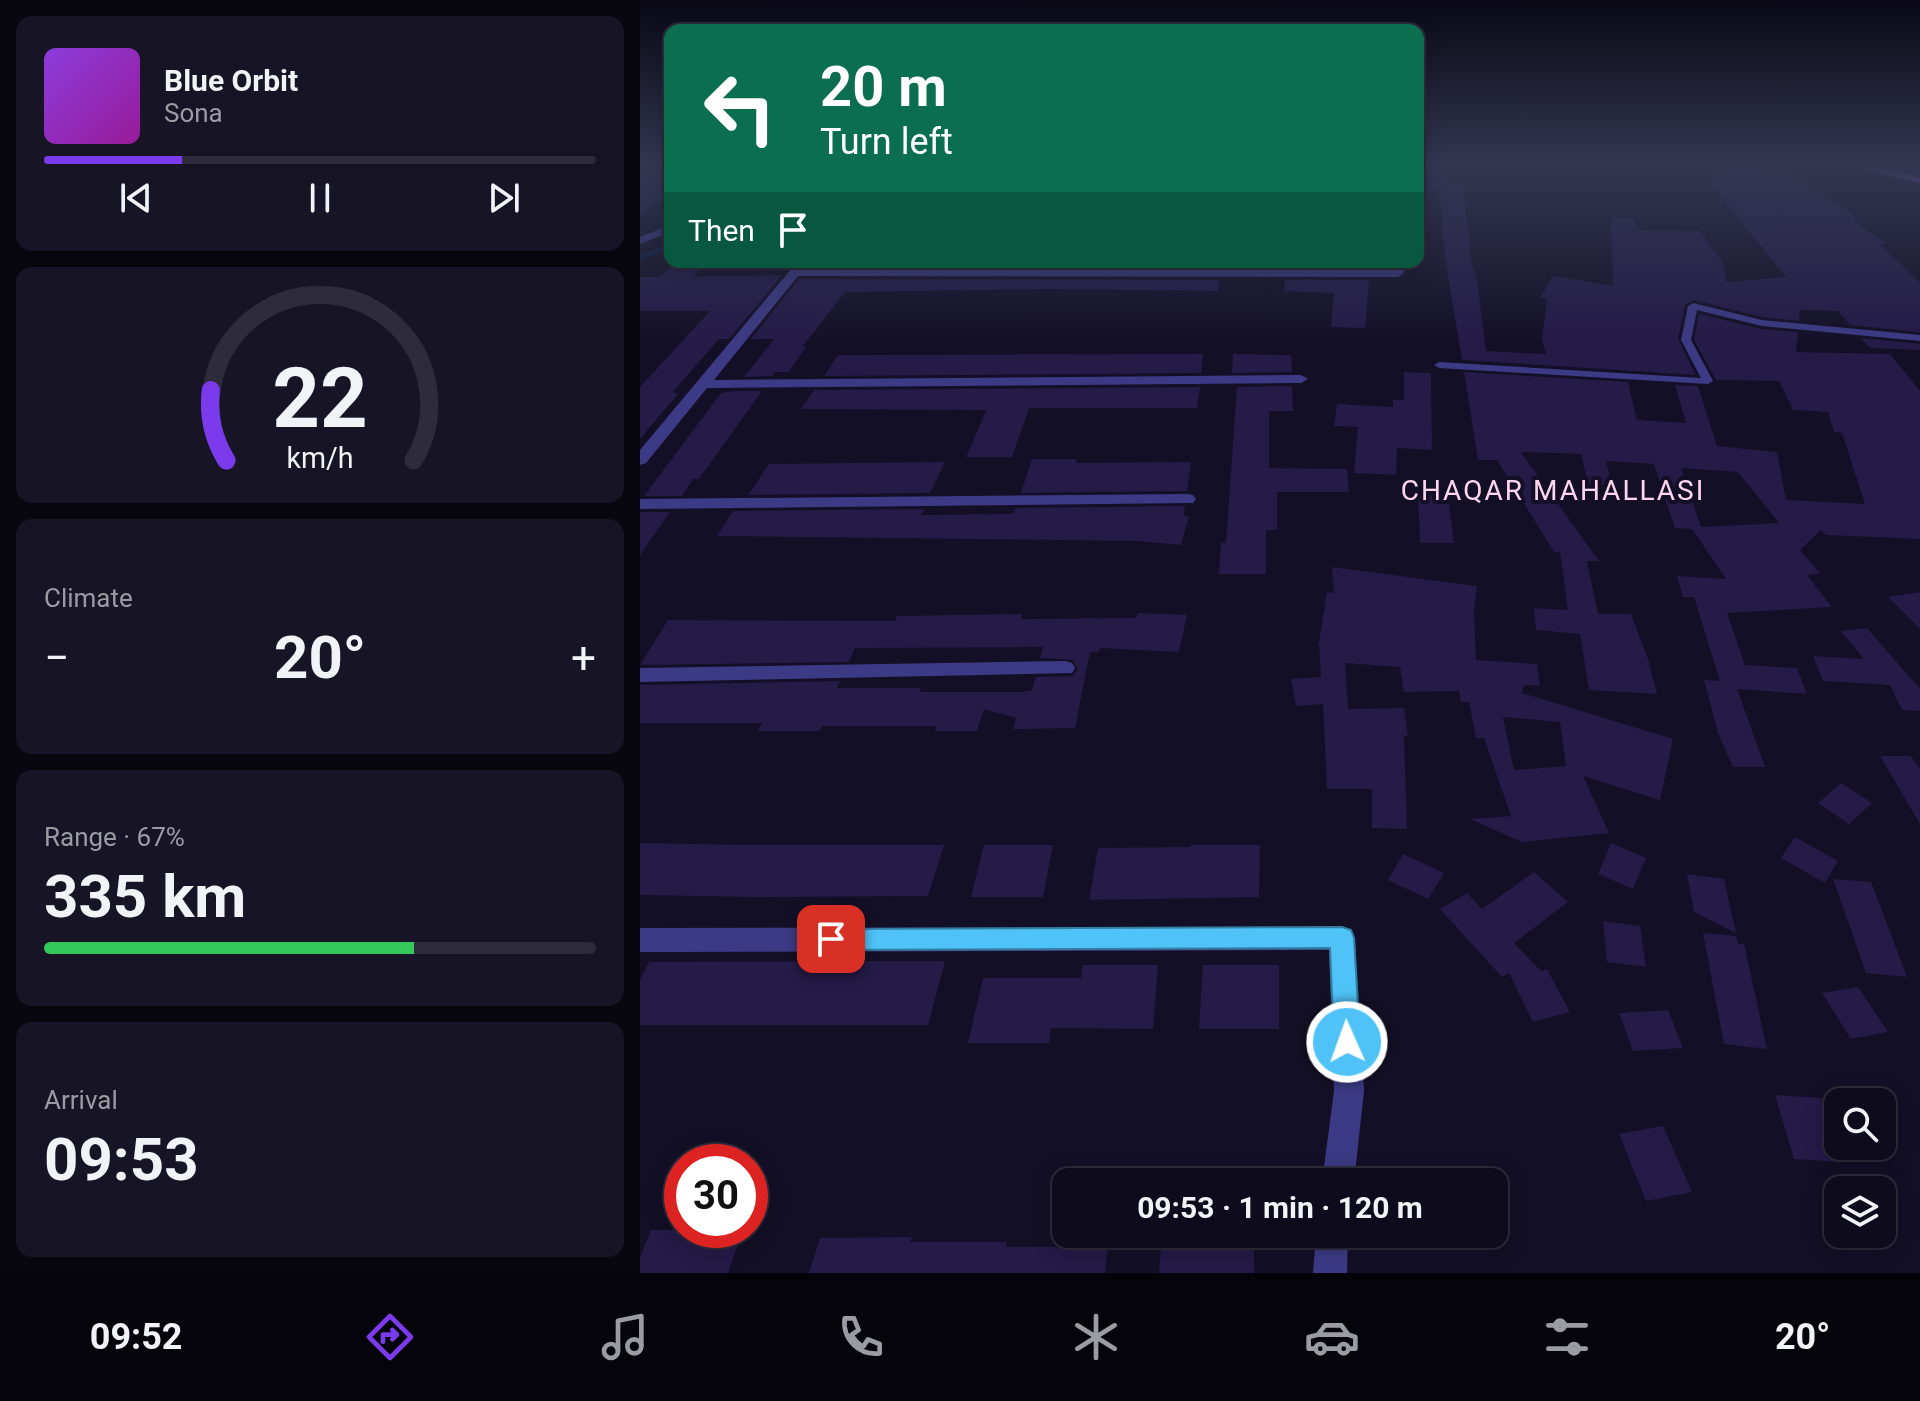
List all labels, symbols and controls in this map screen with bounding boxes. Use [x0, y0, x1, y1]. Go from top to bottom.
text: 20 m [820, 54, 947, 120]
icon: left [688, 56, 792, 160]
text: Blue Orbit [164, 63, 298, 98]
text: Sona [164, 98, 223, 128]
text: Turn left [820, 121, 953, 163]
icon: previous [114, 176, 158, 220]
icon: pause [298, 176, 342, 220]
icon: next [482, 176, 526, 220]
icon: arrive [771, 208, 815, 252]
text: Then [688, 213, 755, 248]
text: 22 [272, 350, 368, 447]
text: km/h [286, 441, 354, 475]
district label: CHAQAR MAHALLASI [1401, 474, 1705, 507]
text: Climate [44, 583, 133, 613]
text: 20° [274, 622, 366, 693]
text: − [44, 632, 69, 684]
text: + [571, 632, 596, 684]
text: Range · 67% [44, 822, 185, 852]
text: 335 km [44, 861, 246, 932]
pin [797, 905, 865, 973]
icon: arrive [809, 917, 853, 961]
position arrow [1305, 1000, 1389, 1084]
text: Arrival [44, 1085, 118, 1115]
map controls [1824, 1088, 1896, 1248]
button: search [1824, 1088, 1896, 1160]
text: 09:53 [44, 1124, 199, 1195]
speed limit sign: 30 [664, 1144, 768, 1248]
button: layers [1824, 1176, 1896, 1248]
text: 09:53 · 1 min · 120 m [1137, 1190, 1423, 1225]
icon: directions [362, 1309, 418, 1365]
icon: music [597, 1309, 653, 1365]
icon: phone [833, 1309, 889, 1365]
icon: climate [1068, 1309, 1124, 1365]
icon: car [1304, 1309, 1360, 1365]
icon: filters [1539, 1309, 1595, 1365]
text: 09:52 [90, 1316, 183, 1358]
text: 20° [1775, 1316, 1830, 1358]

